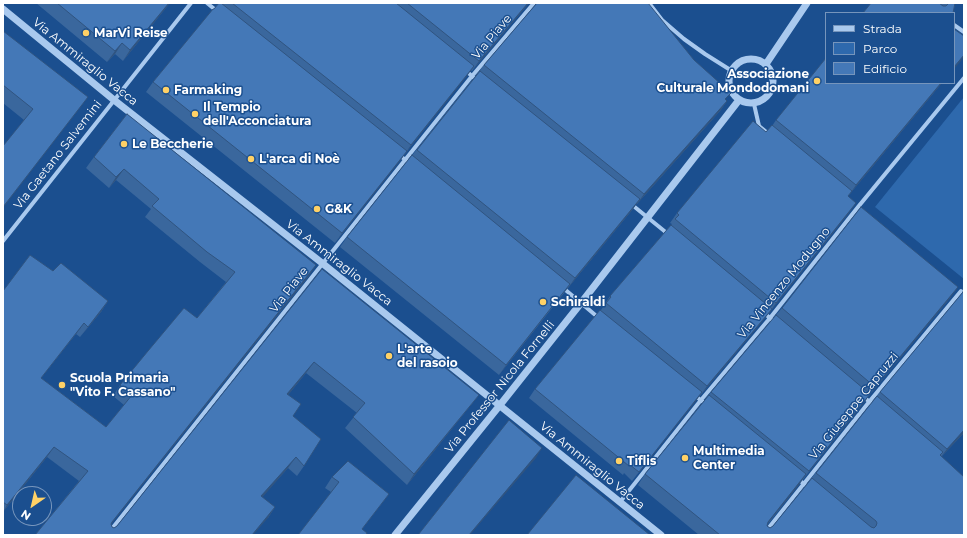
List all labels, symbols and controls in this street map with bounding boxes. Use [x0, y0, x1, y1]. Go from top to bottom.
street label: Via Piave [469, 12, 515, 62]
legend [825, 12, 955, 84]
street label: Via Ammiraglio Vacca [30, 15, 140, 109]
text: Strada [863, 21, 902, 36]
place label: MarVi Reise [94, 26, 168, 40]
marker: MarVi Reise [81, 28, 91, 38]
text: Parco [863, 41, 897, 56]
text: Edificio [863, 61, 907, 76]
place label: Associazione Culturale Mondodomani [657, 67, 809, 95]
marker: Associazione Culturale Mondodomani [812, 76, 822, 86]
place label: Farmaking [174, 83, 242, 97]
marker: Farmaking [161, 85, 171, 95]
street label: Via Gaetano Salvemini [11, 98, 105, 212]
place label: Il Tempio dell'Acconciatura [203, 100, 311, 128]
marker: Il Tempio dell'Acconciatura [190, 109, 200, 119]
place label: Le Beccherie [132, 137, 213, 151]
marker: Le Beccherie [119, 139, 129, 149]
place label: L'arca di Noè [259, 152, 340, 166]
marker: L'arca di Noè [246, 154, 256, 164]
place label: G&K [325, 202, 352, 216]
marker: G&K [312, 204, 322, 214]
street label: Via Ammiraglio Vacca [283, 217, 395, 309]
street label: Via Vincenzo Modugno [735, 225, 833, 341]
street label: Via Piave [267, 264, 311, 316]
place label: Schiraldi [551, 295, 605, 309]
marker: Schiraldi [538, 297, 548, 307]
street label: Via Professor Nicola Fornelli [442, 318, 558, 456]
place label: L'arte del rasoio [397, 342, 458, 370]
street label: Via Giuseppe Capruzzi [806, 349, 902, 463]
marker: L'arte del rasoio [384, 351, 394, 361]
place label: Scuola Primaria "Vito F. Cassano" [70, 371, 176, 399]
marker: Scuola Primaria "Vito F. Cassano" [57, 380, 67, 390]
street label: Via Ammiraglio Vacca [537, 419, 647, 513]
place label: Multimedia Center [693, 444, 765, 472]
marker: Multimedia Center [680, 453, 690, 463]
place label: Tiflis [627, 454, 656, 468]
marker: Tiflis [614, 456, 624, 466]
north arrow [12, 486, 52, 526]
text: N [18, 507, 33, 523]

